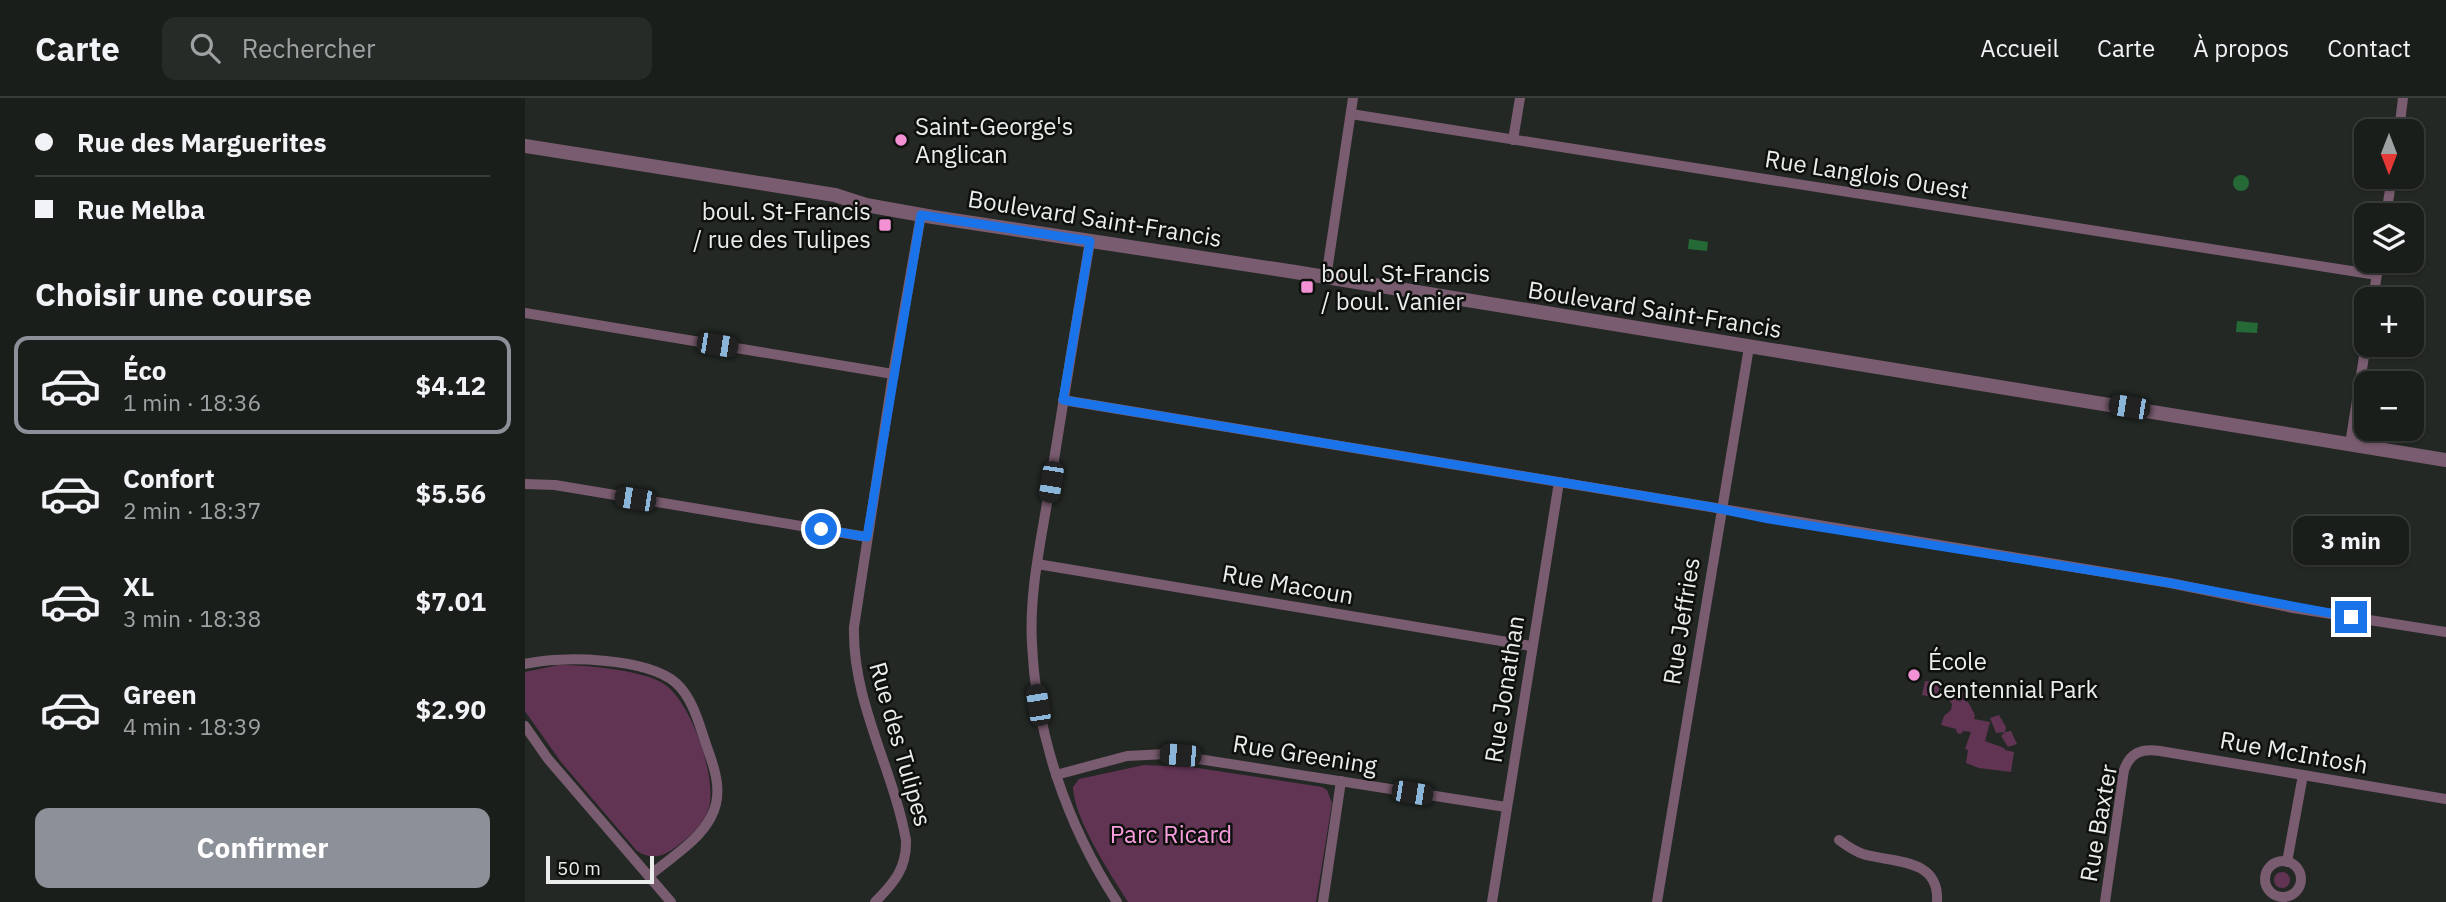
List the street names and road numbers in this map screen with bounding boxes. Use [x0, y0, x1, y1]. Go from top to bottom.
street label: Rue Langlois Ouest [1763, 142, 1971, 206]
street label: Boulevard Saint-Francis [966, 182, 1224, 254]
street label: Boulevard Saint-Francis [1526, 273, 1784, 345]
street label: Rue Jeffries [1655, 555, 1707, 687]
street label: Rue Macoun [1220, 557, 1356, 611]
street label: Rue Jonathan [1477, 613, 1531, 765]
street label: Rue des Tulipes [862, 658, 940, 830]
street label: Rue McIntosh [2217, 723, 2371, 781]
street label: Rue Greening [1231, 727, 1380, 781]
street label: Rue Baxter [2072, 762, 2124, 884]

